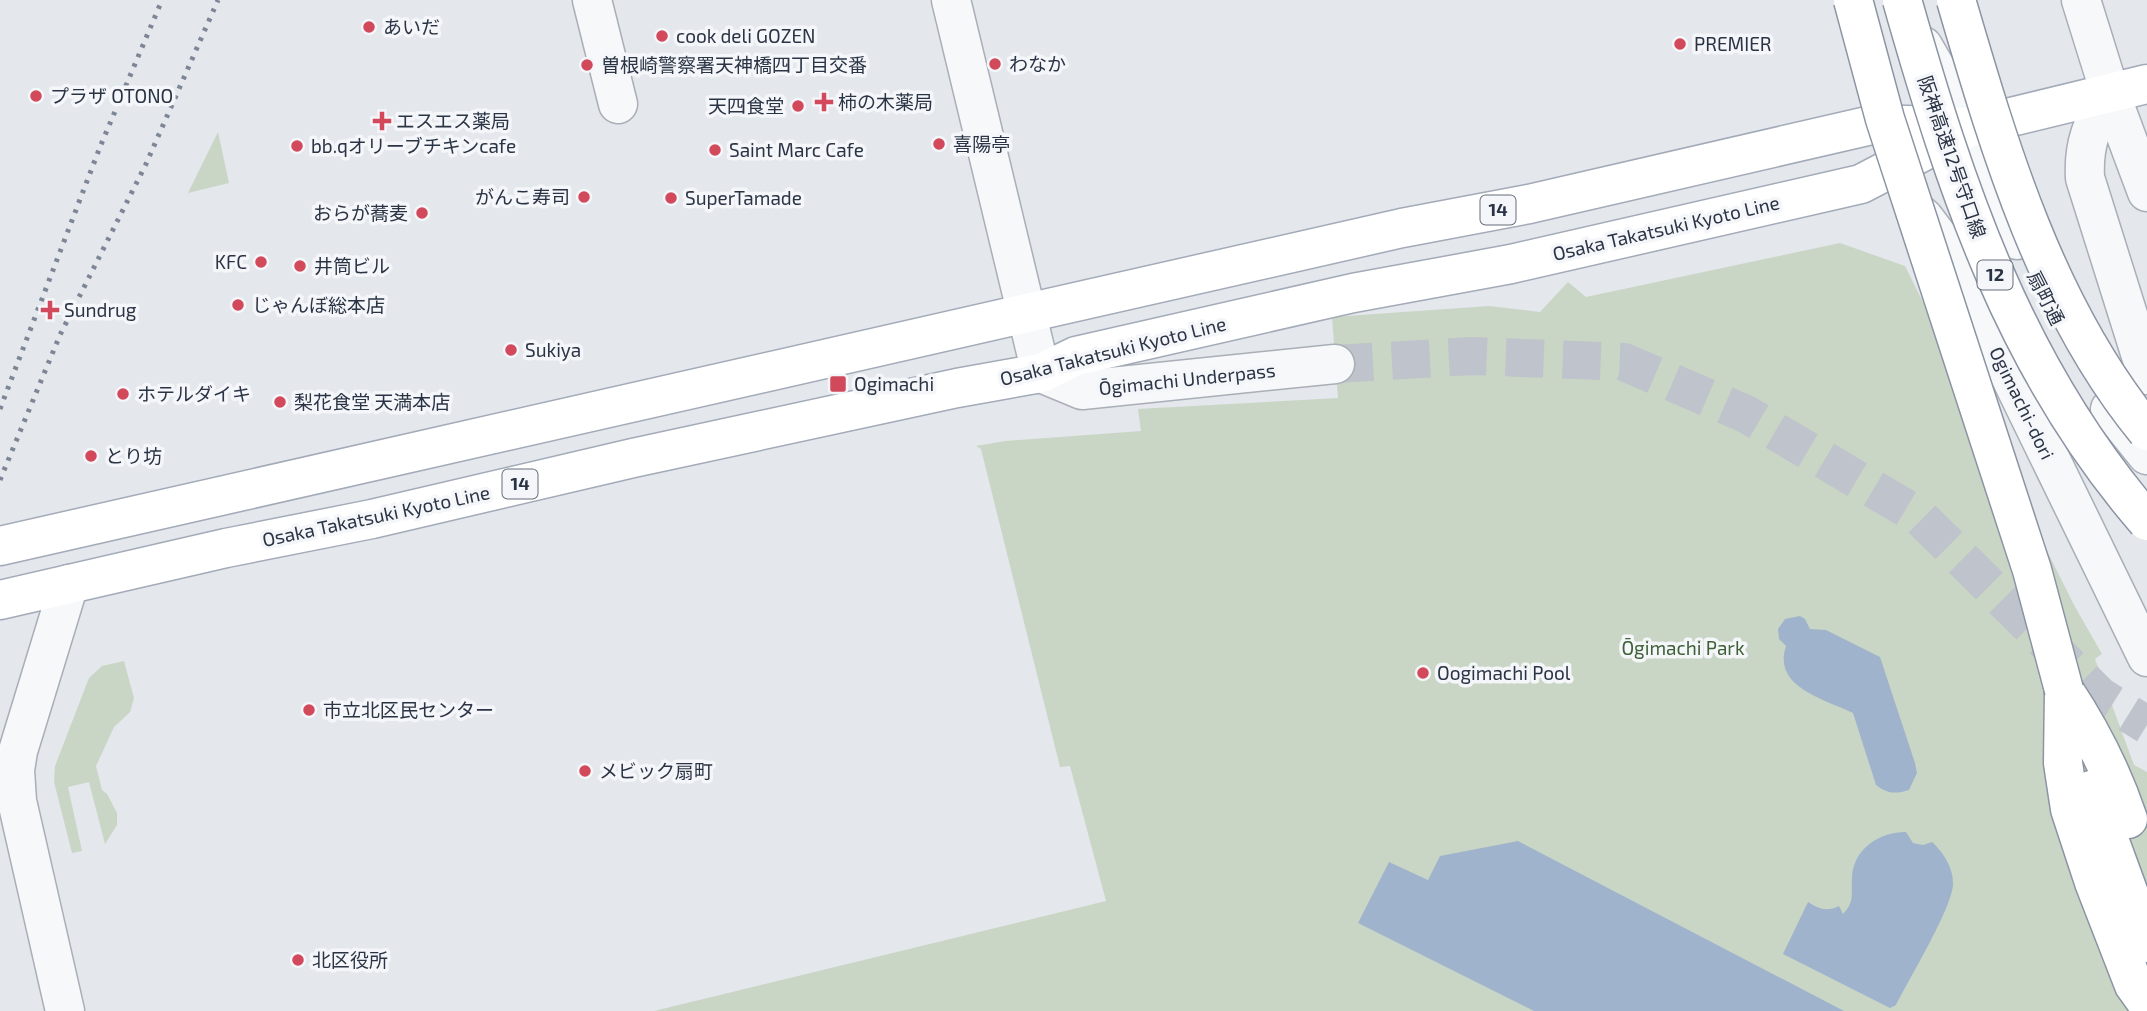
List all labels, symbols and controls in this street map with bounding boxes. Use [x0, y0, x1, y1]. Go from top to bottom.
place label: あいだ [383, 15, 440, 38]
marker: あいだ [361, 19, 377, 35]
place label: cook deli GOZEN [676, 24, 815, 47]
marker: cook deli GOZEN [654, 28, 670, 44]
place label: PREMIER [1694, 32, 1772, 55]
marker: PREMIER [1672, 36, 1688, 52]
place label: わなか [1009, 52, 1066, 75]
place label: 曽根崎警察署天神橋四丁目交番 [601, 53, 867, 76]
marker: わなか [987, 56, 1003, 72]
marker: 曽根崎警察署天神橋四丁目交番 [579, 57, 595, 73]
street label: 阪神高速12号守口線 [1914, 73, 1991, 241]
place label: プラザ OTONO [50, 84, 173, 107]
marker: プラザ OTONO [28, 88, 44, 104]
place label: 柿の木薬局 [838, 90, 933, 113]
place label: 天四食堂 [708, 94, 784, 117]
marker: 柿の木薬局 [816, 94, 832, 110]
marker: 天四食堂 [790, 98, 806, 114]
place label: エスエス薬局 [396, 109, 510, 132]
marker: エスエス薬局 [374, 113, 390, 129]
place label: 喜陽亭 [953, 132, 1010, 155]
place label: bb.qオリーブチキンcafe [311, 134, 516, 157]
marker: 喜陽亭 [931, 136, 947, 152]
marker: bb.qオリーブチキンcafe [289, 138, 305, 154]
place label: Saint Marc Cafe [729, 138, 864, 161]
marker: Saint Marc Cafe [707, 142, 723, 158]
place label: がんこ寿司 [475, 185, 570, 208]
place label: SuperTamade [685, 186, 802, 209]
marker: がんこ寿司 [576, 189, 592, 205]
marker: SuperTamade [663, 190, 679, 206]
street label: Osaka Takatsuki Kyoto Line [1550, 190, 1782, 265]
road number: 14 [1480, 196, 1516, 224]
place label: おらが蕎麦 [313, 201, 408, 224]
marker: おらが蕎麦 [414, 205, 430, 221]
place label: KFC [215, 250, 247, 273]
marker: KFC [253, 254, 269, 270]
place label: 井筒ビル [314, 254, 390, 277]
marker: 井筒ビル [292, 258, 308, 274]
road number: 12 [1978, 260, 2012, 290]
street label: 扇町通 [2023, 267, 2070, 328]
place label: じゃんぼ総本店 [252, 293, 385, 316]
marker: じゃんぼ総本店 [230, 297, 246, 313]
place label: Sundrug [64, 298, 137, 321]
marker: Sundrug [42, 302, 58, 318]
street label: Osaka Takatsuki Kyoto Line [997, 311, 1228, 390]
place label: Sukiya [525, 338, 581, 361]
marker: Sukiya [503, 342, 519, 358]
street label: Ogimachi-dori [1985, 343, 2060, 463]
street label: Ōgimachi Underpass [1097, 358, 1276, 399]
place label: Ogimachi [854, 372, 934, 395]
marker: Ogimachi [828, 374, 848, 394]
place label: ホテルダイキ [137, 382, 251, 405]
marker: ホテルダイキ [115, 386, 131, 402]
place label: 梨花食堂 天満本店 [294, 390, 450, 413]
marker: 梨花食堂 天満本店 [272, 394, 288, 410]
place label: とり坊 [105, 444, 162, 467]
marker: とり坊 [83, 448, 99, 464]
road number: 14 [503, 470, 538, 498]
street label: Osaka Takatsuki Kyoto Line [260, 480, 492, 551]
park label: Ōgimachi Park [1621, 636, 1745, 659]
place label: Oogimachi Pool [1437, 661, 1571, 684]
marker: Oogimachi Pool [1415, 665, 1431, 681]
place label: 市立北区民センター [323, 698, 494, 721]
marker: 市立北区民センター [301, 702, 317, 718]
place label: メビック扇町 [599, 759, 713, 782]
marker: メビック扇町 [577, 763, 593, 779]
place label: 北区役所 [312, 948, 388, 971]
marker: 北区役所 [290, 952, 306, 968]

